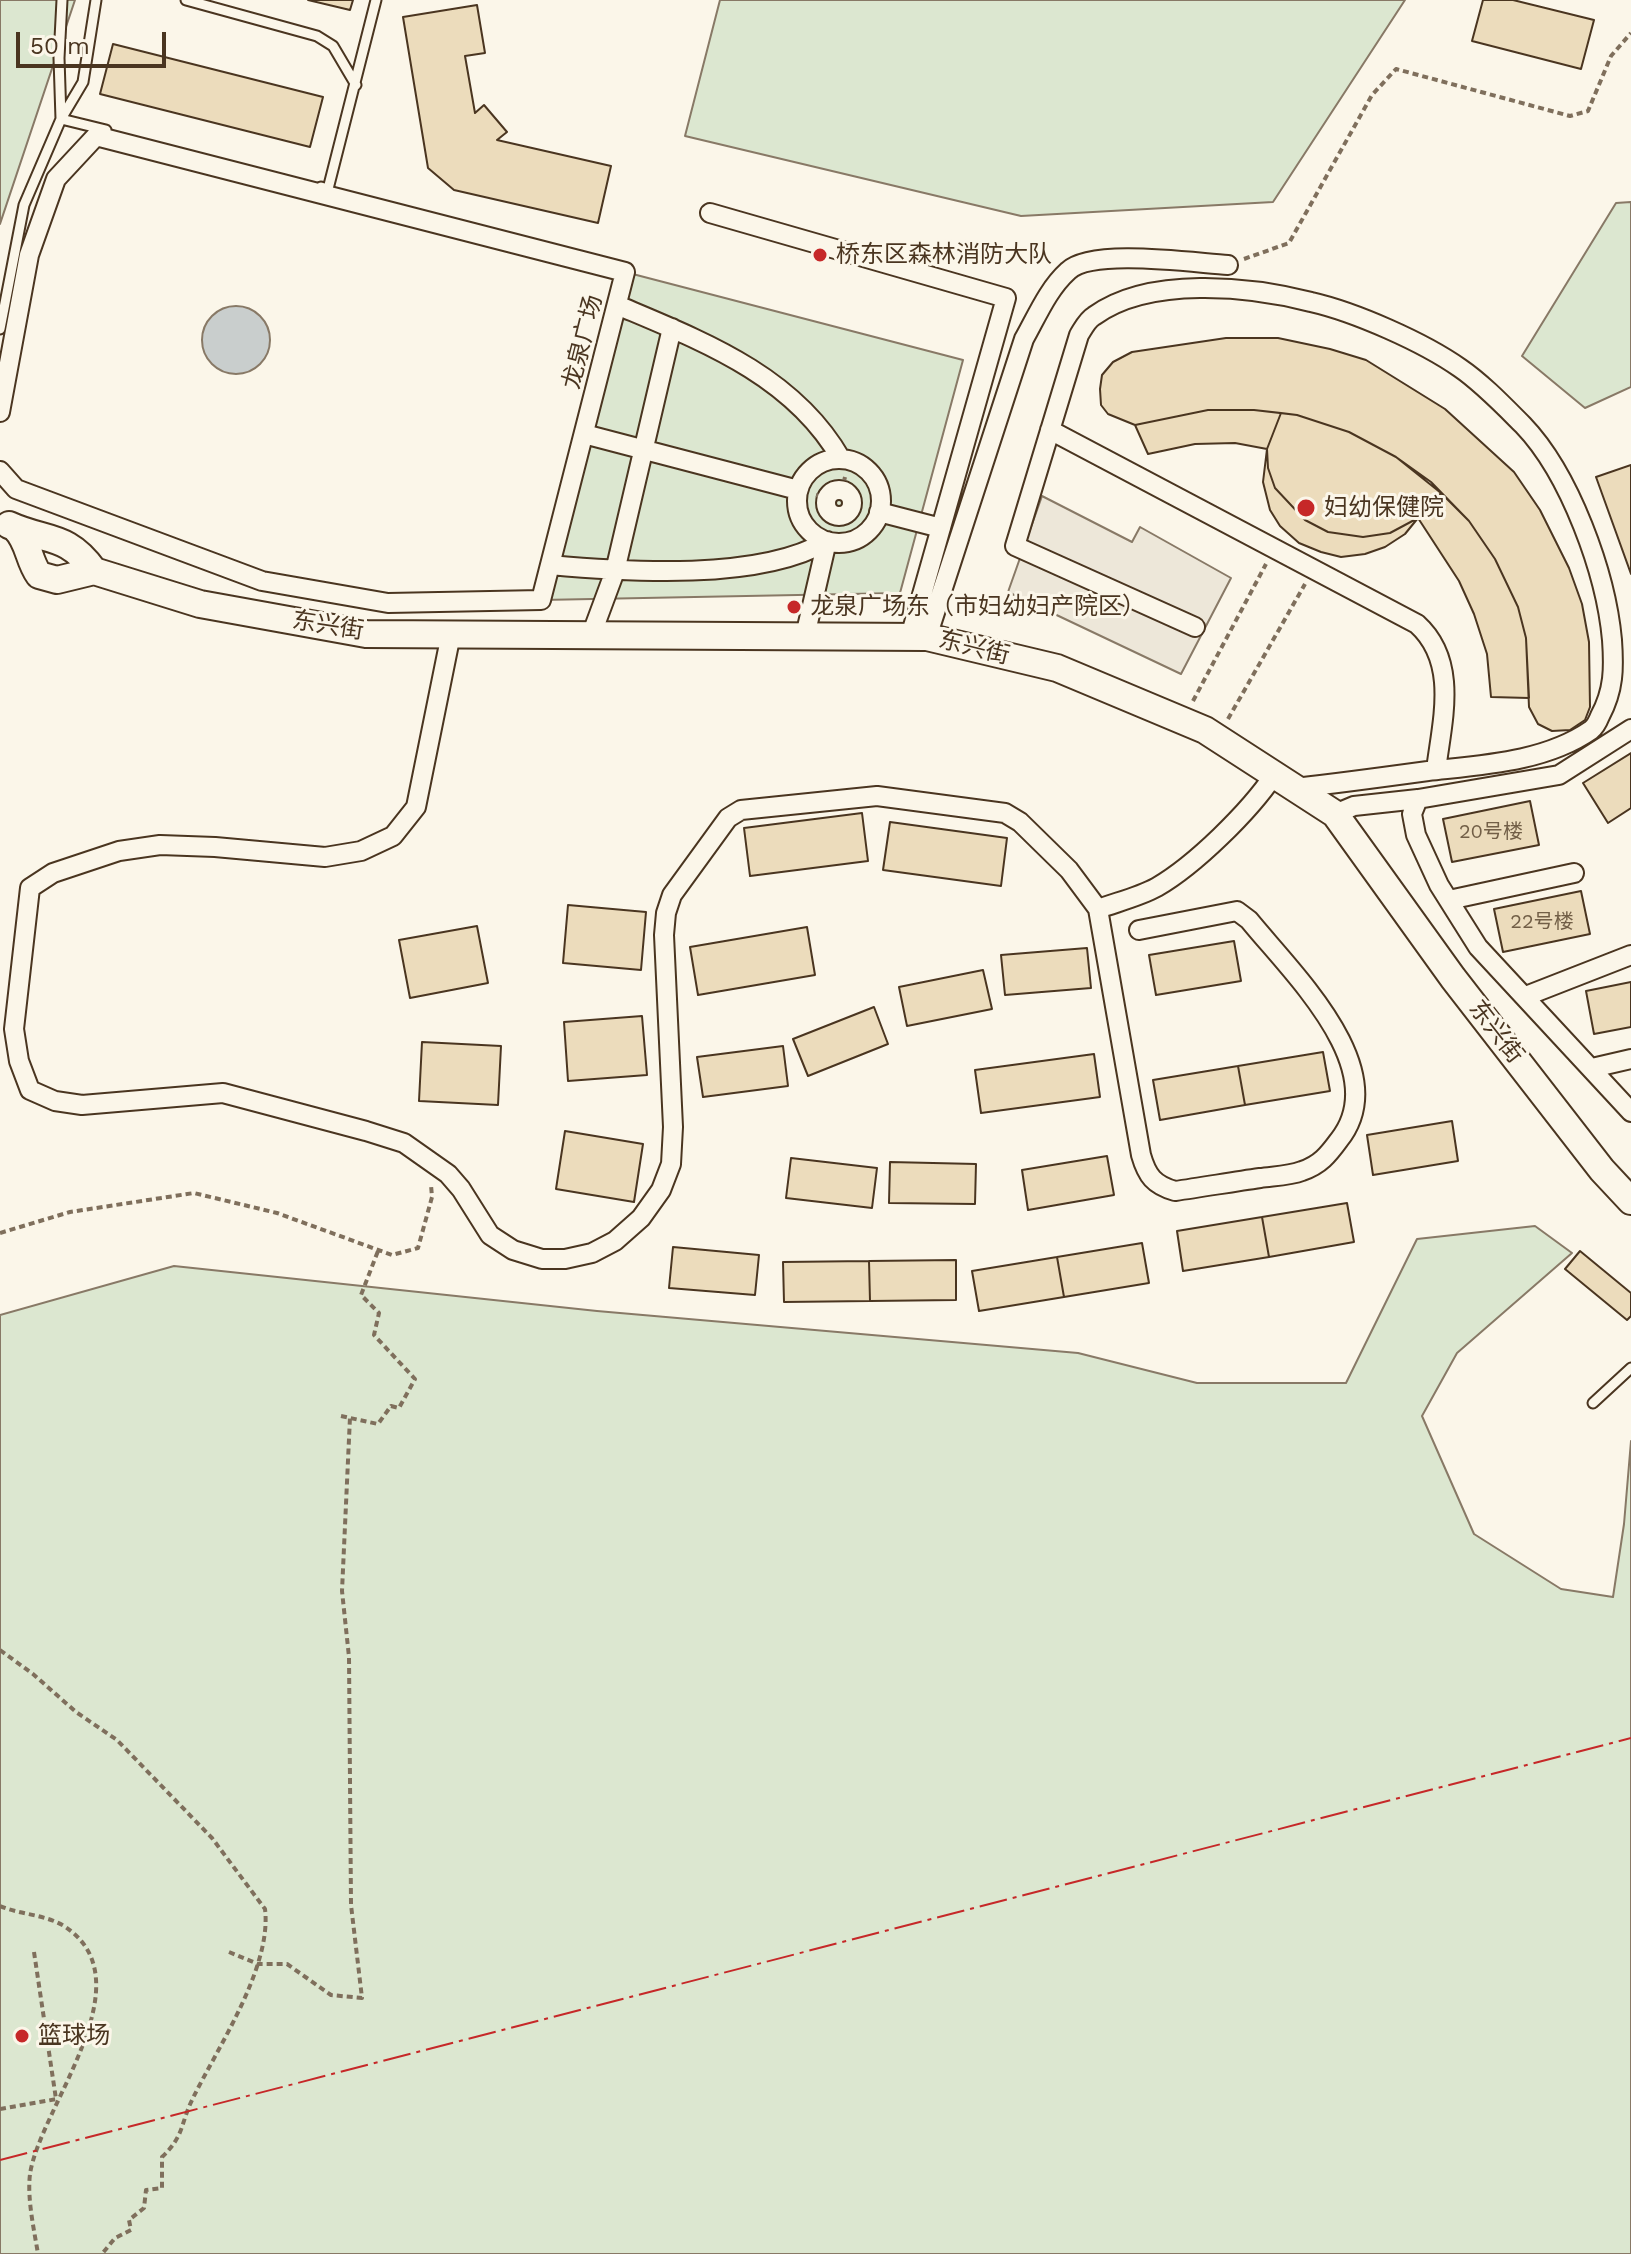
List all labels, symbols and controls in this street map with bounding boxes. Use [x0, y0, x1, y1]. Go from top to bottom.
scale bar [20, 16, 170, 66]
text: 50 m [30, 32, 90, 60]
place label: 桥东区森林消防大队 [836, 241, 1052, 269]
marker: 桥东区森林消防大队 [811, 246, 829, 264]
street label: 龙泉广场 [557, 292, 609, 392]
place label: 妇幼保健院 [1324, 494, 1444, 522]
marker: 妇幼保健院 [1295, 497, 1317, 519]
place label: 龙泉广场东（市妇幼妇产院区） [810, 593, 1146, 621]
marker: 龙泉广场东（市妇幼妇产院区） [785, 598, 803, 616]
street label: 东兴街 [290, 606, 366, 646]
street label: 东兴街 [936, 625, 1012, 671]
house number: 20号楼 [1459, 820, 1523, 844]
house number: 22号楼 [1510, 910, 1574, 934]
street label: 东兴街 [1462, 995, 1530, 1069]
place label: 篮球场 [38, 2022, 110, 2050]
marker: 篮球场 [13, 2027, 31, 2045]

